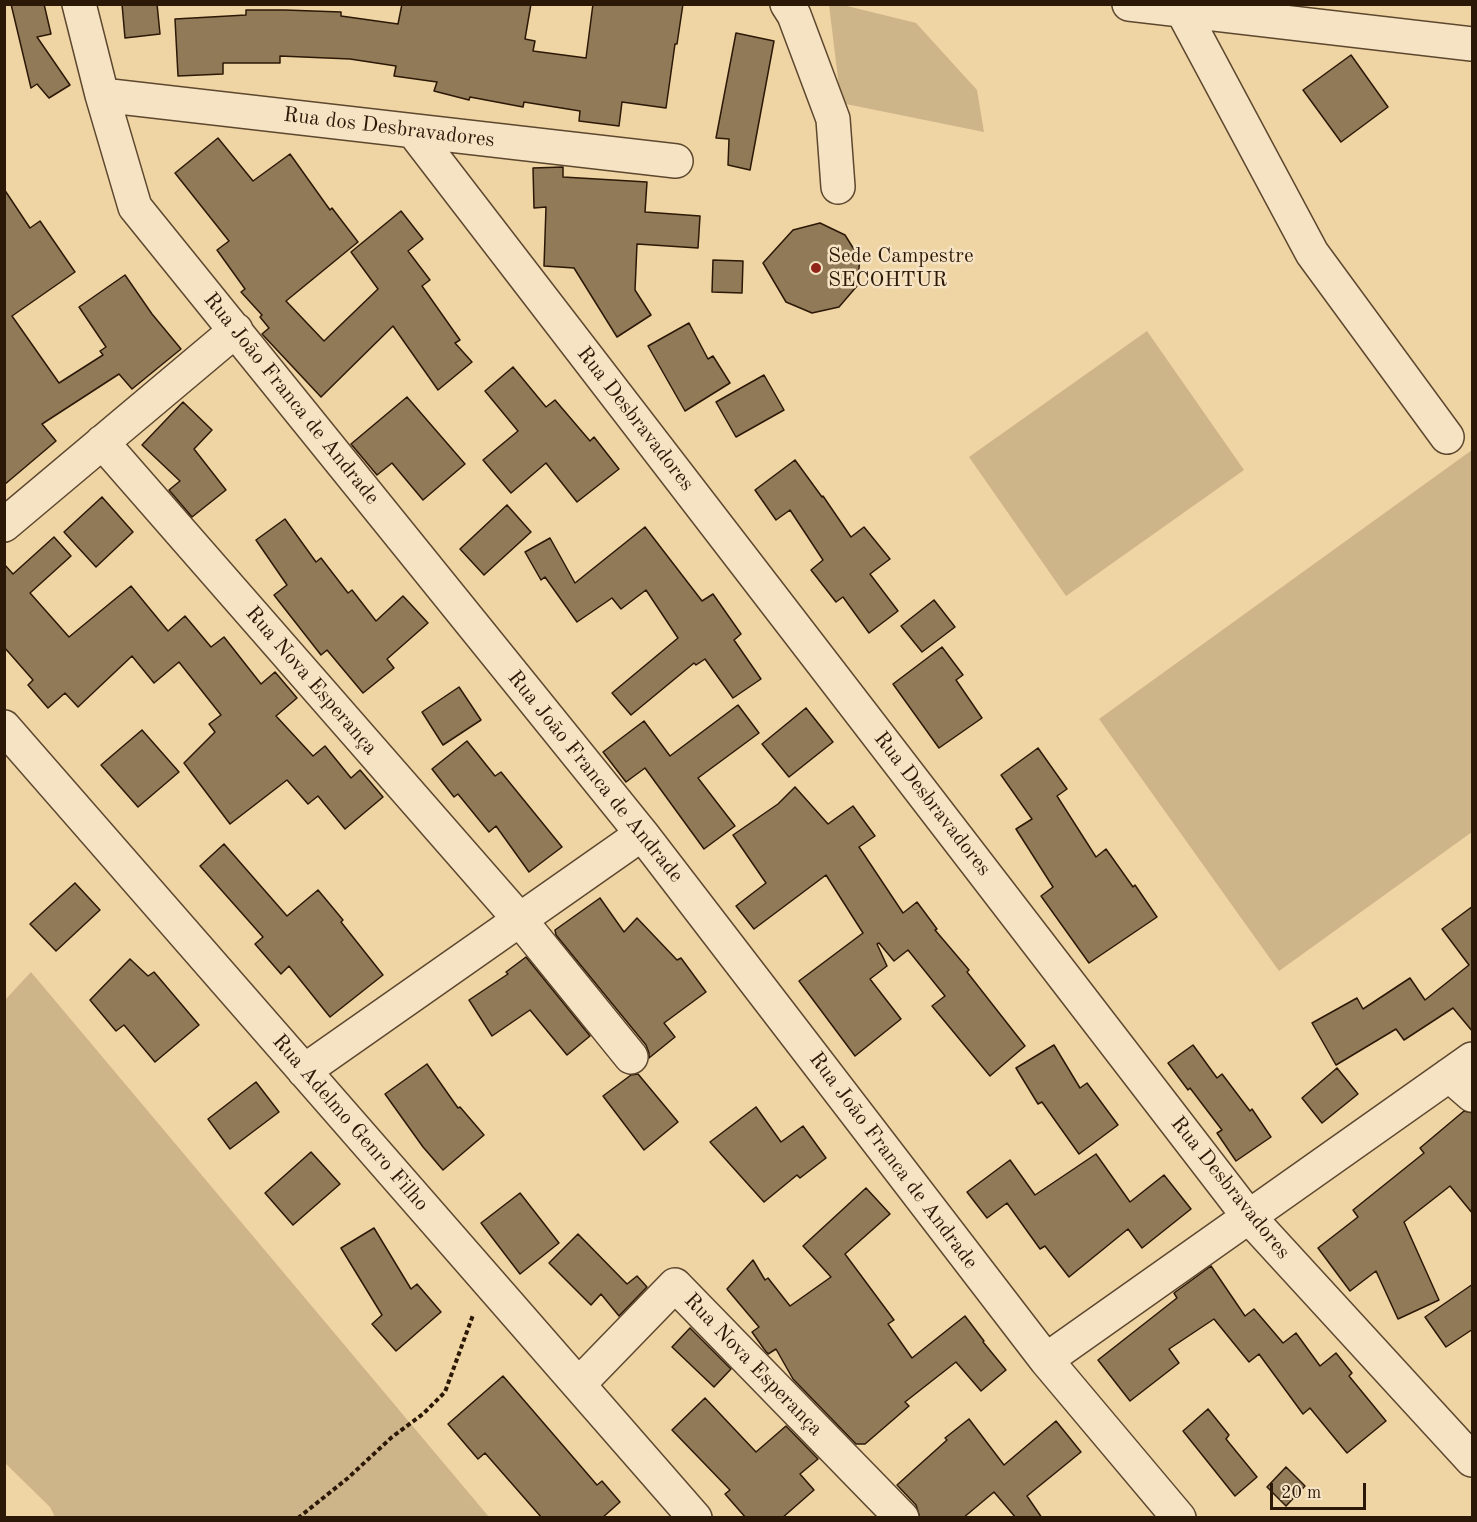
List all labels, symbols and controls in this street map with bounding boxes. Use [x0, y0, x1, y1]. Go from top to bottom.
street label: Rua dos Desbravadores [282, 103, 496, 153]
place label: Sede Campestre SECOHTUR [828, 243, 974, 293]
marker: Sede Campestre SECOHTUR [809, 261, 823, 275]
street label: Rua João Franca de Andrade [198, 288, 384, 510]
street label: Rua Desbravadores [571, 342, 699, 496]
street label: Rua Nova Esperança [240, 601, 382, 761]
street label: Rua João Franca de Andrade [502, 666, 688, 888]
street label: Rua Desbravadores [868, 727, 996, 881]
street label: Rua Adelmo Genro Filho [266, 1029, 434, 1217]
street label: Rua João Franca de Andrade [803, 1047, 983, 1275]
street label: Rua Desbravadores [1165, 1112, 1295, 1264]
street label: Rua Nova Esperança [678, 1288, 828, 1442]
scale bar [1273, 1471, 1369, 1509]
text: 20 m [1281, 1484, 1321, 1502]

